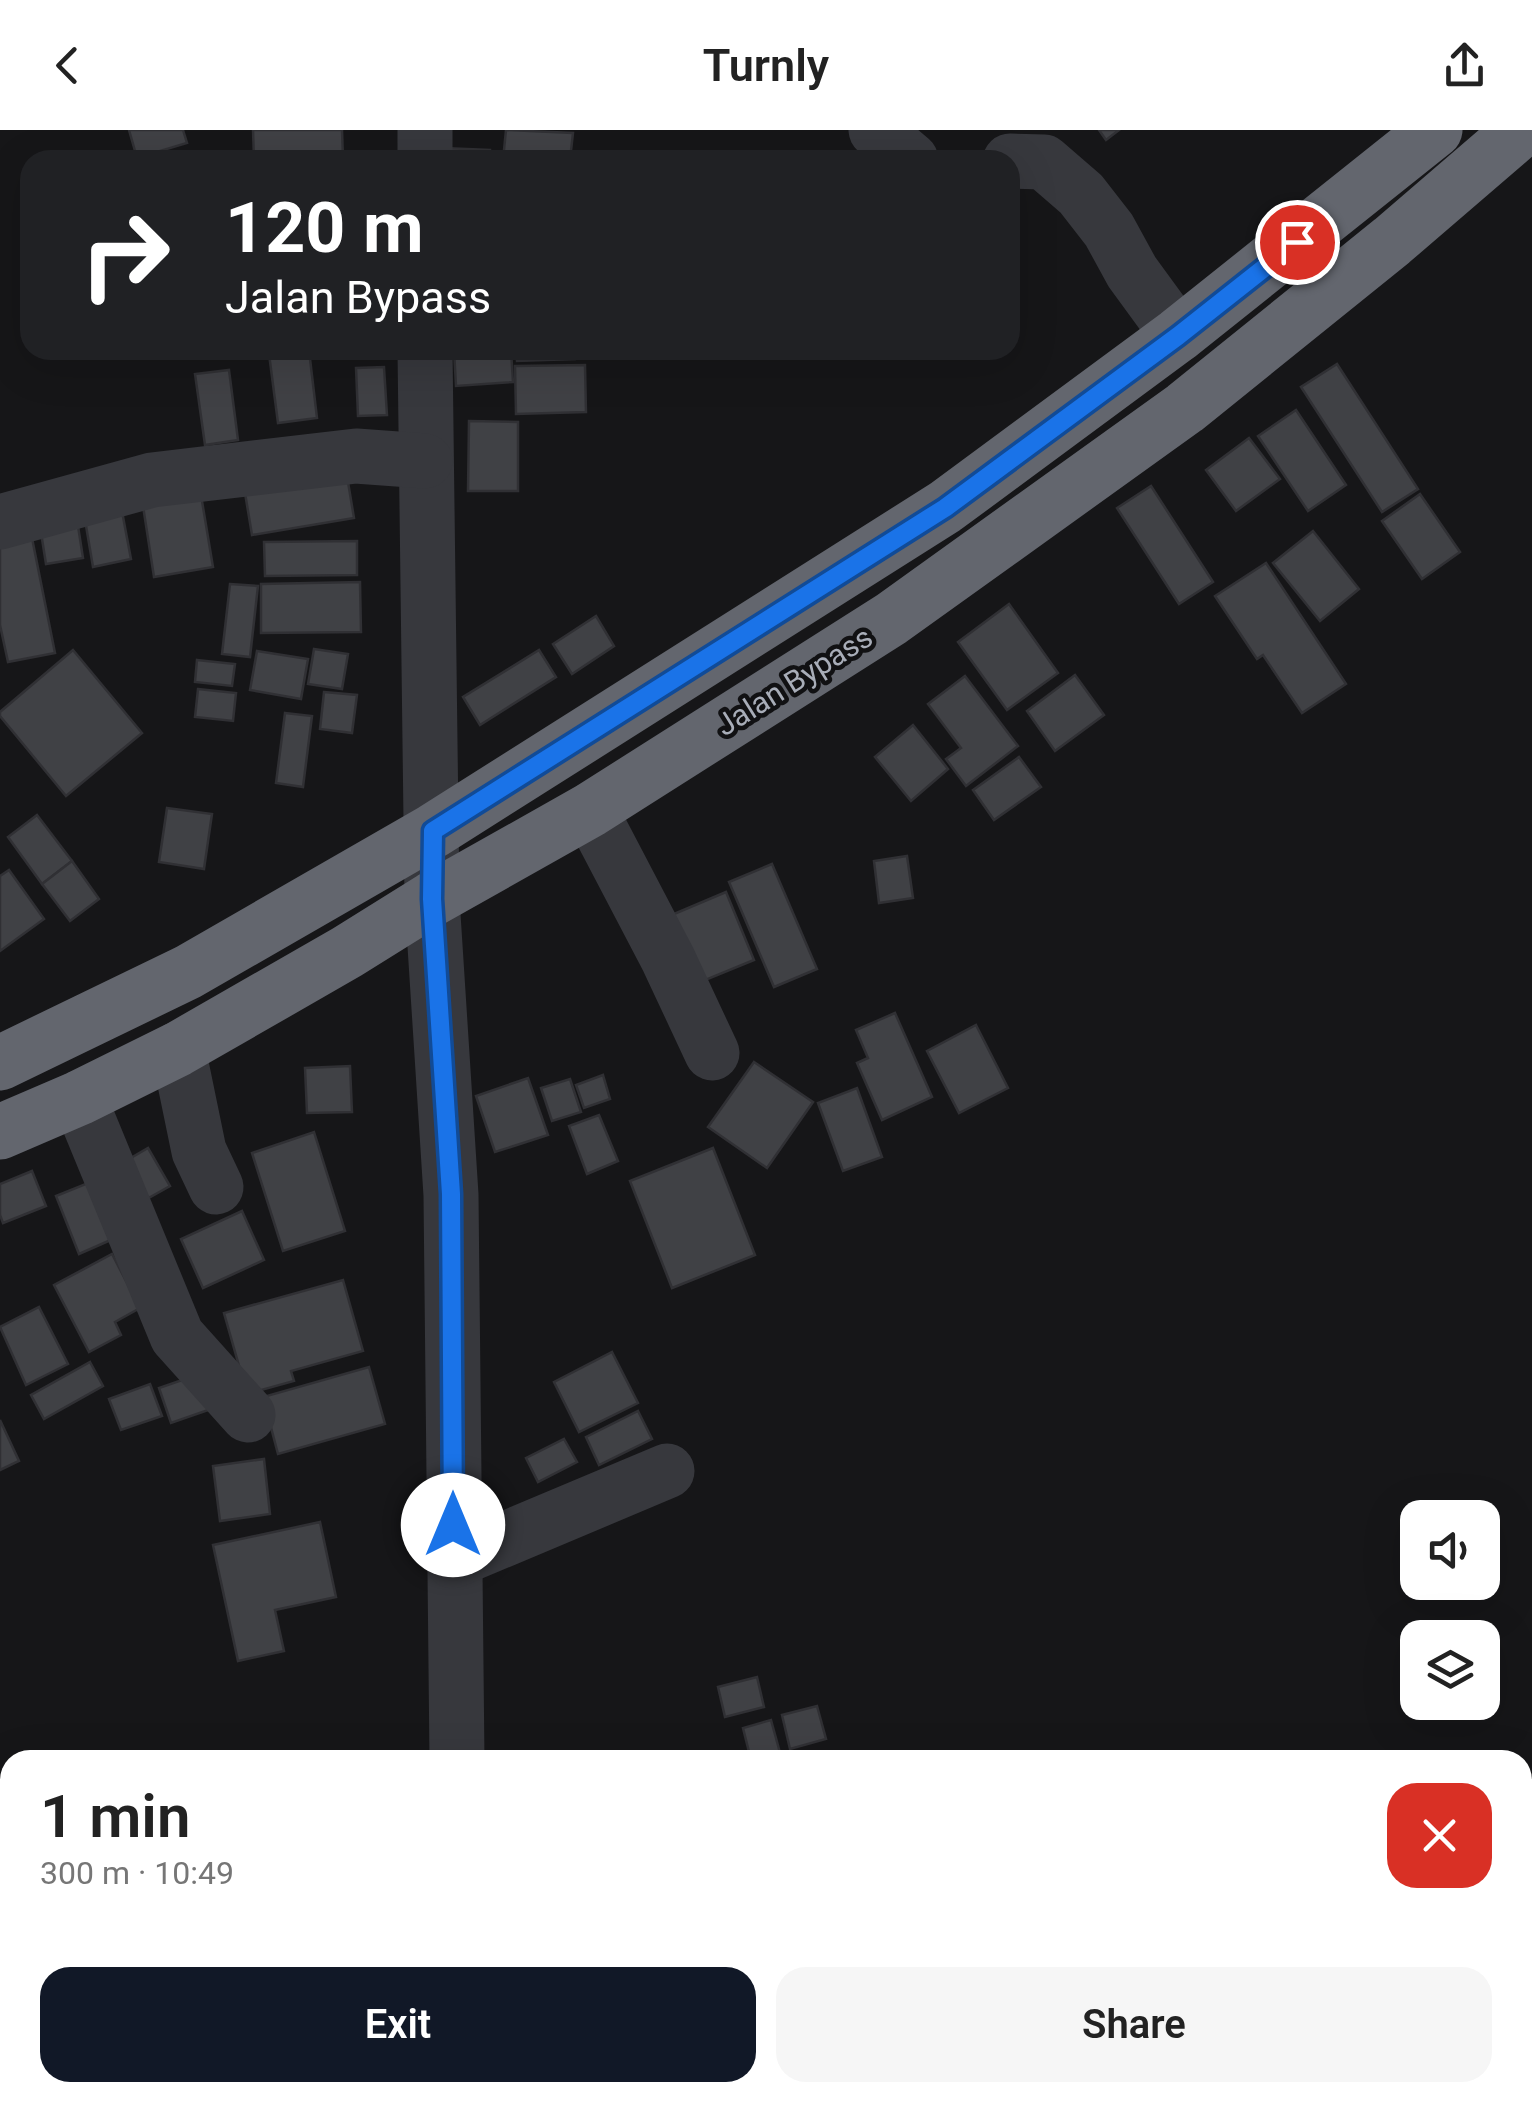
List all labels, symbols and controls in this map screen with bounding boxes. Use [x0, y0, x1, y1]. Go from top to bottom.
icon: back [40, 38, 95, 93]
icon: share [1437, 38, 1492, 93]
text: Turnly [703, 39, 829, 92]
text: 120 m [225, 187, 424, 269]
icon: right [60, 190, 190, 320]
pin [1255, 200, 1340, 285]
icon: arrive [1270, 215, 1325, 270]
text: Jalan Bypass [225, 271, 491, 324]
street label: Jalan Bypass [709, 619, 879, 743]
position arrow [401, 1473, 505, 1577]
map controls [1400, 1500, 1500, 1720]
button: sound [1400, 1500, 1500, 1600]
button: layers [1400, 1620, 1500, 1720]
text: 1 min [40, 1781, 190, 1852]
button: close [1387, 1783, 1492, 1888]
text: 300 m · 10:49 [40, 1854, 234, 1892]
button: Exit [40, 1967, 756, 2082]
button: Share [776, 1967, 1492, 2082]

